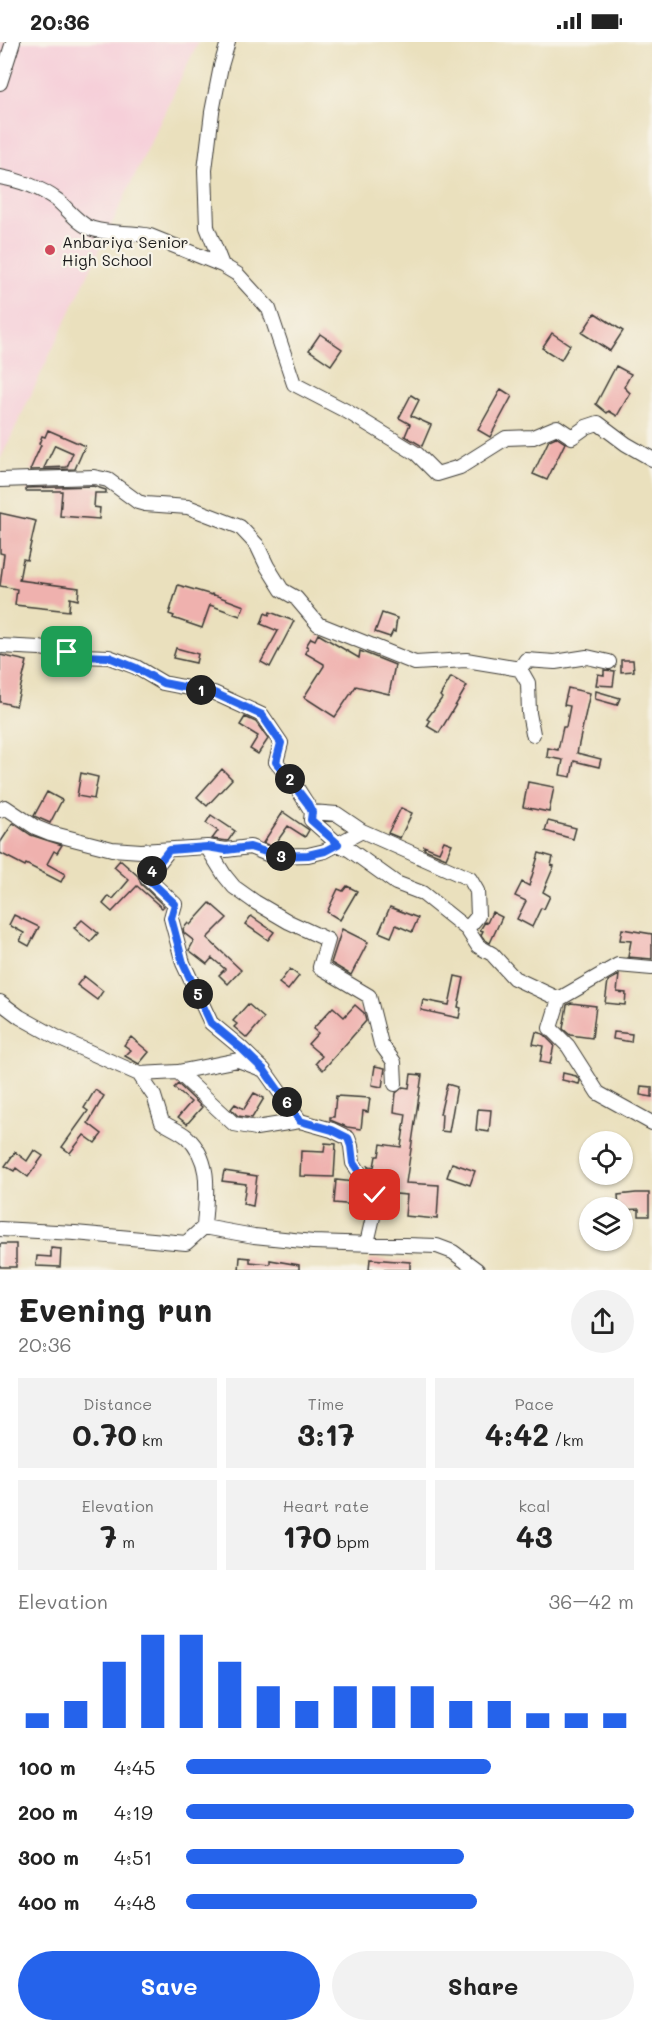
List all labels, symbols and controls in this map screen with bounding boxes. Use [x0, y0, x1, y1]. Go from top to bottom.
text: 20:36 [30, 7, 90, 36]
place label: Anbariya Senior High School [62, 231, 189, 270]
marker: Anbariya Senior High School [43, 243, 57, 257]
pin [41, 626, 92, 677]
icon: arrive [50, 635, 83, 668]
pin: 1 [186, 675, 216, 705]
text: 1 [197, 679, 205, 700]
pin: 2 [275, 764, 305, 794]
text: 2 [286, 768, 294, 789]
pin: 3 [266, 841, 296, 871]
text: 3 [276, 845, 286, 866]
pin: 4 [137, 856, 167, 886]
text: 4 [147, 860, 157, 881]
pin: 5 [183, 979, 213, 1009]
text: 5 [193, 983, 203, 1004]
pin: 6 [272, 1087, 302, 1117]
text: 6 [282, 1091, 292, 1112]
map controls [579, 1131, 633, 1251]
button: locate [579, 1131, 633, 1185]
pin [349, 1169, 400, 1220]
icon: check [358, 1178, 391, 1211]
button: layers [579, 1197, 633, 1251]
text: Evening run [18, 1287, 212, 1330]
button: share [571, 1290, 634, 1353]
text: 20:36 [18, 1331, 71, 1357]
text: Distance [83, 1393, 152, 1414]
text: Time [308, 1393, 344, 1414]
text: Pace [515, 1393, 554, 1414]
text: 0.70 [72, 1414, 137, 1454]
text: 3:17 [297, 1414, 355, 1454]
text: 4:42 [485, 1414, 549, 1454]
text: km [137, 1429, 163, 1450]
text: /km [549, 1429, 584, 1450]
text: Elevation [82, 1495, 154, 1516]
text: Heart rate [283, 1495, 369, 1516]
text: kcal [518, 1495, 550, 1516]
text: 7 [100, 1516, 117, 1556]
text: 170 [282, 1516, 332, 1556]
text: 43 [516, 1516, 553, 1556]
text: m [117, 1531, 135, 1552]
text: bpm [332, 1531, 370, 1552]
text: Elevation [18, 1588, 108, 1614]
text: 36–42 m [549, 1588, 634, 1614]
text: 100 m [18, 1754, 76, 1780]
text: 4:45 [114, 1754, 155, 1780]
text: 200 m [18, 1799, 78, 1825]
text: 4:19 [114, 1799, 153, 1825]
text: 300 m [18, 1844, 79, 1870]
text: 4:51 [114, 1844, 153, 1870]
text: 400 m [18, 1889, 79, 1915]
text: 4:48 [114, 1889, 156, 1915]
button: Save [18, 1951, 320, 2020]
button: Share [332, 1951, 634, 2020]

